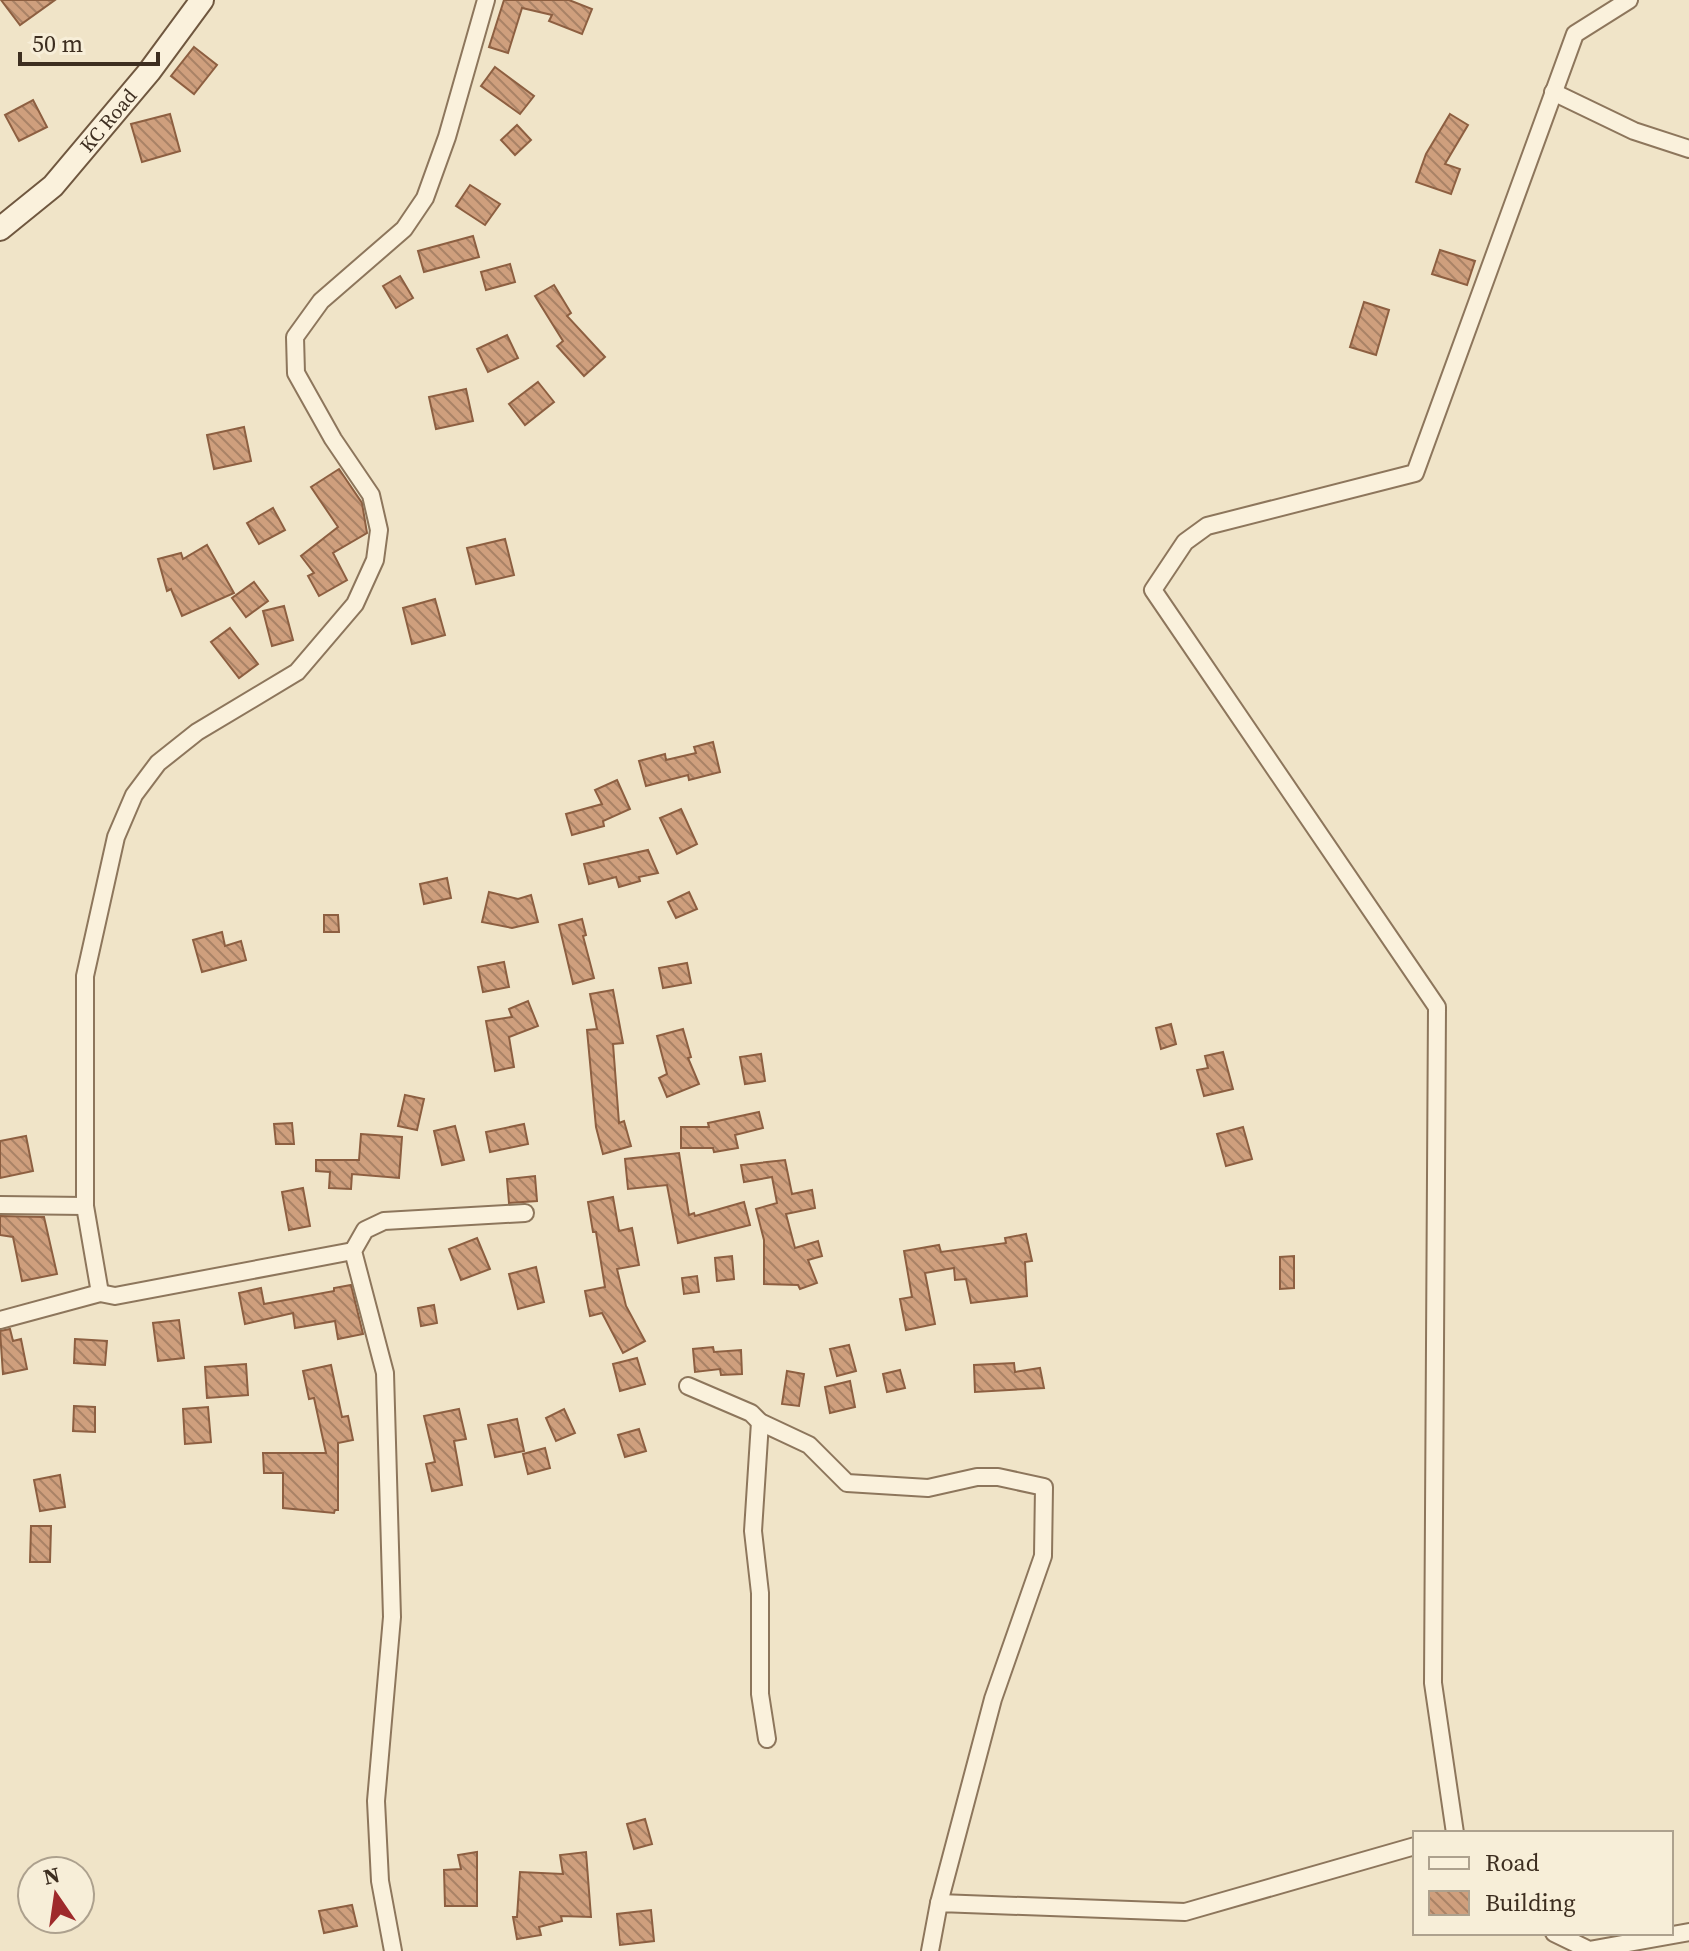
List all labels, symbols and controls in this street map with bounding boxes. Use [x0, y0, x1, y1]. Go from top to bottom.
scale bar [20, 16, 158, 66]
text: 50 m [32, 27, 83, 60]
street label: KC Road [73, 82, 144, 158]
legend [1413, 1831, 1673, 1935]
text: Road [1485, 1846, 1540, 1879]
north arrow [16, 1855, 96, 1935]
text: N [40, 1859, 63, 1892]
text: Building [1485, 1886, 1576, 1919]

